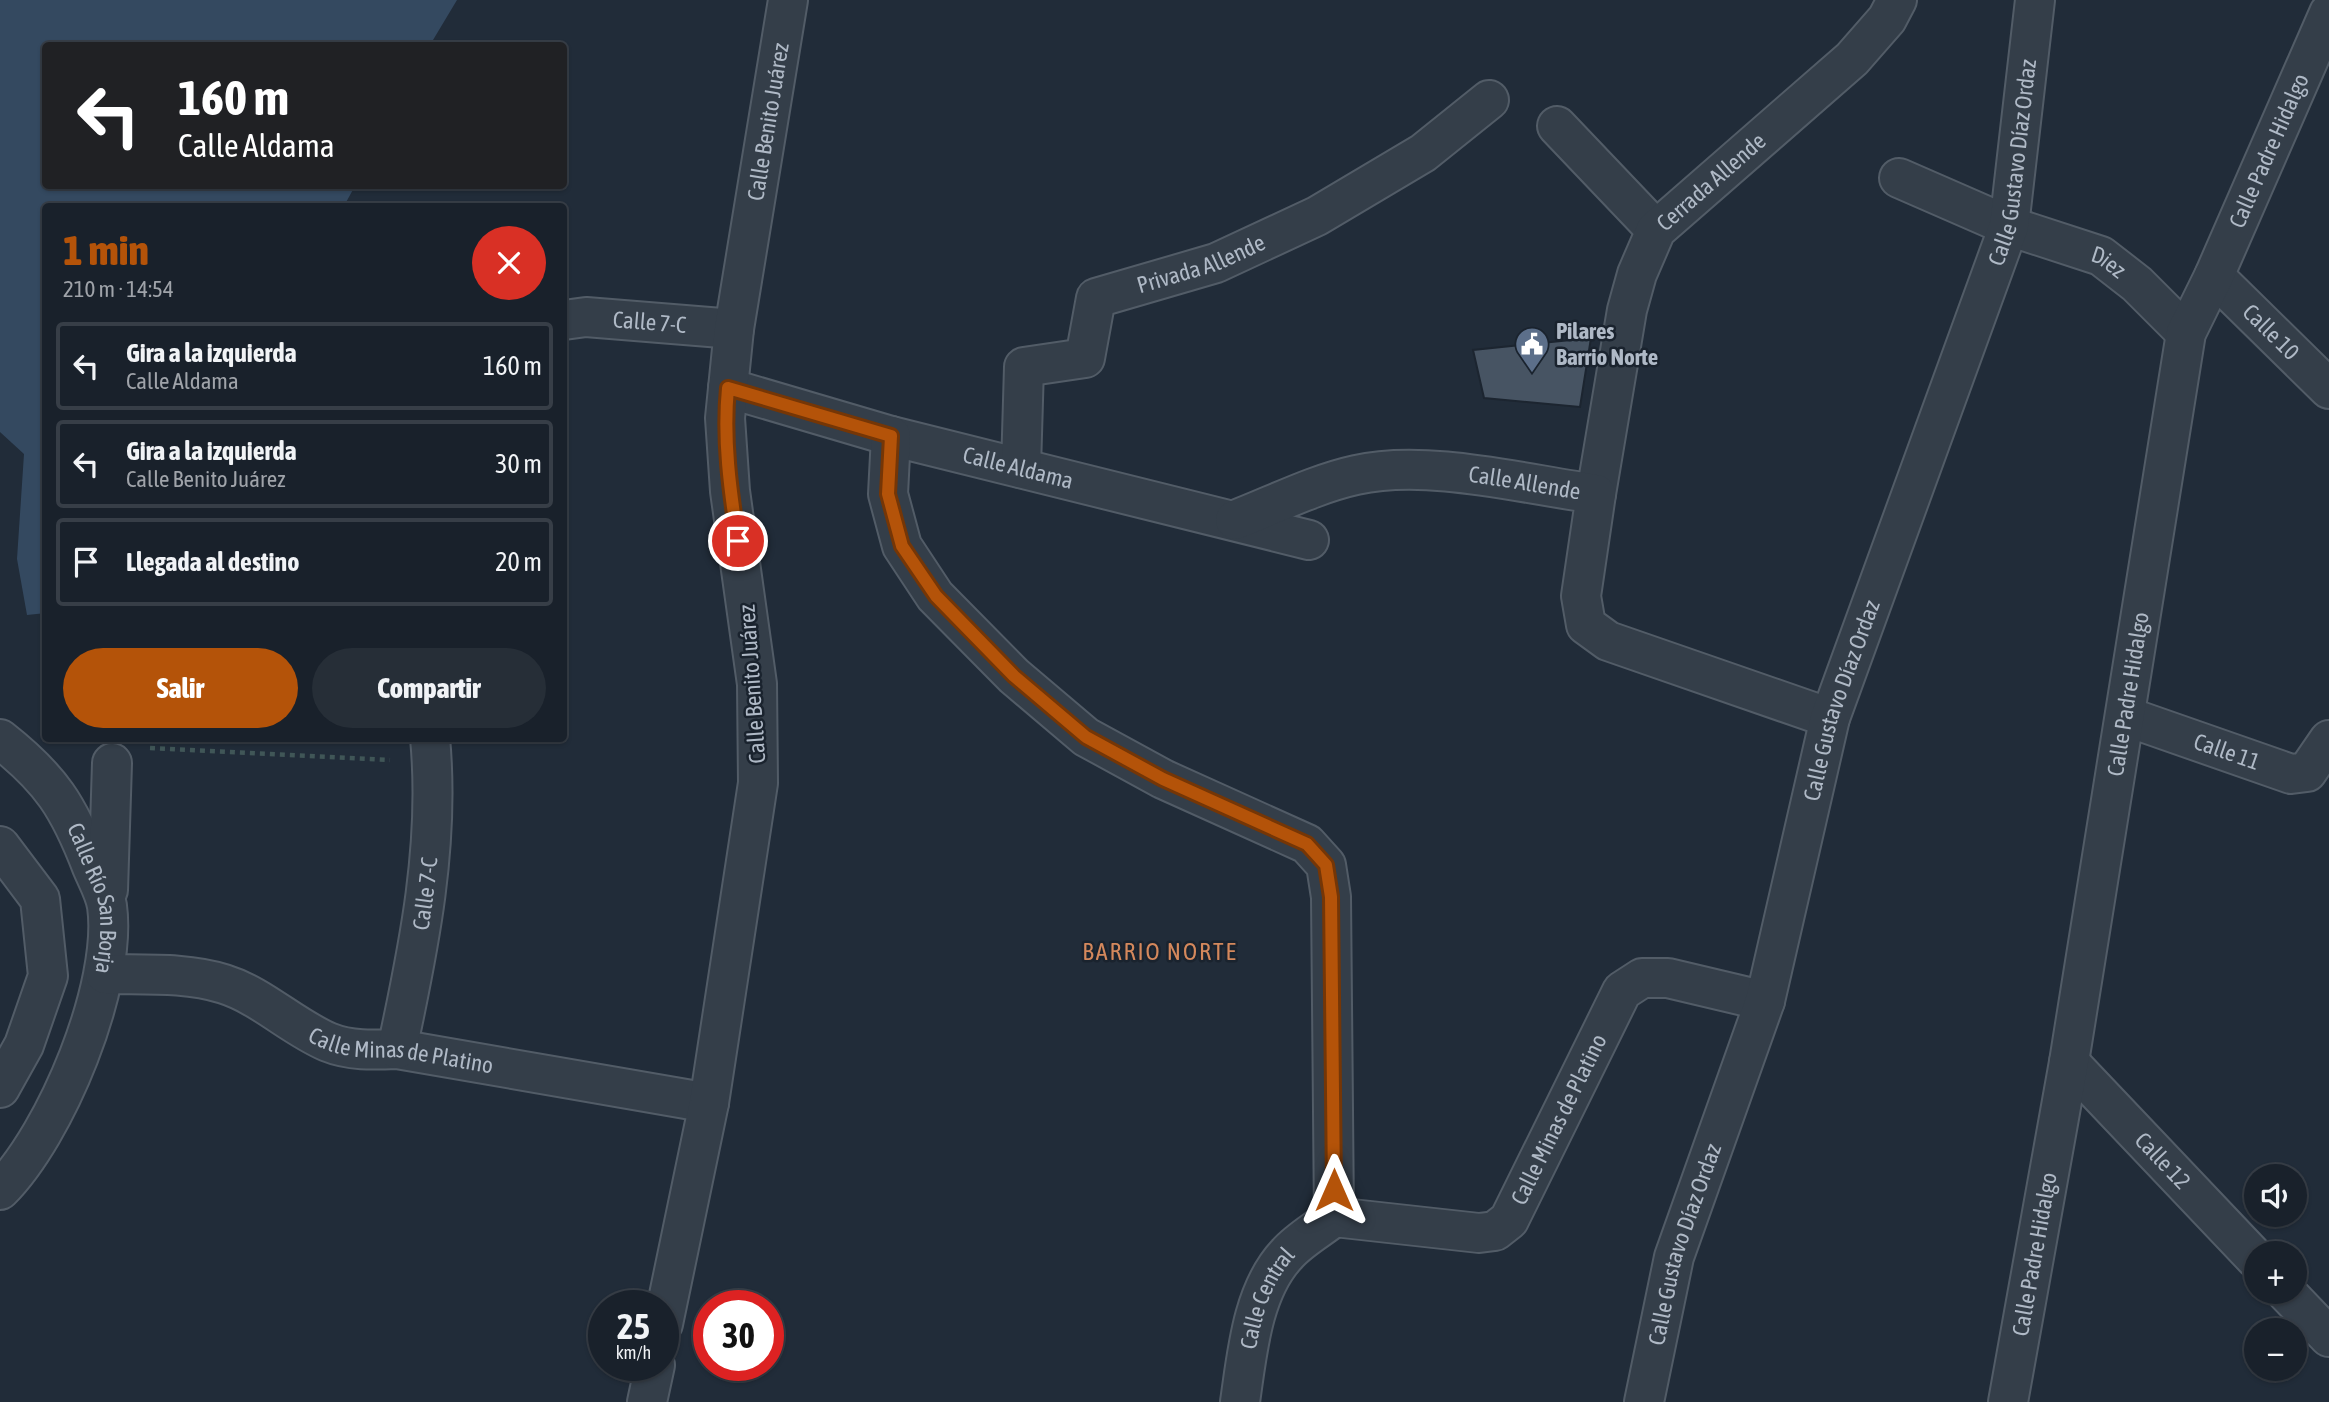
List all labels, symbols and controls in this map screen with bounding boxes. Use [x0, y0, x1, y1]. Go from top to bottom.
street label: Calle Benito Juárez [742, 41, 794, 203]
street label: Calle Gustavo Díaz Ordaz [1983, 58, 2041, 269]
text: 160 m [178, 69, 289, 125]
icon: left [63, 70, 154, 161]
street label: Calle Padre Hidalgo [2224, 70, 2314, 232]
text: Calle Aldama [178, 127, 335, 164]
street label: Cerrada Allende [1651, 128, 1771, 236]
text: 1 min [63, 226, 149, 274]
button: close [472, 226, 546, 300]
street label: Privada Allende [1134, 229, 1269, 298]
street label: Diez [2088, 241, 2131, 283]
text: 210 m · 14:54 [63, 276, 174, 302]
street label: Calle 10 [2238, 299, 2305, 365]
street label: Calle 7-C [612, 306, 687, 338]
place label: Pilares Barrio Norte [1556, 318, 1658, 370]
public building icon: Pilares Barrio Norte [1513, 325, 1551, 374]
text: Gira a la izquierda [126, 338, 297, 368]
icon: left [67, 347, 105, 385]
text: 160 m [483, 351, 542, 381]
text: Calle Aldama [126, 368, 239, 394]
text: Gira a la izquierda [126, 436, 297, 466]
street label: Calle Aldama [960, 441, 1076, 494]
icon: left [67, 445, 105, 483]
text: 30 m [495, 449, 542, 479]
street label: Calle Allende [1467, 461, 1582, 505]
text: Calle Benito Juárez [126, 466, 285, 492]
pin [708, 511, 768, 571]
icon: arrive [719, 522, 757, 560]
icon: arrive [67, 543, 105, 581]
text: Llegada al destino [126, 547, 299, 577]
text: 20 m [495, 547, 542, 577]
street label: Calle Gustavo Díaz Ordaz [1798, 597, 1885, 803]
street label: Calle Benito Juárez [733, 604, 771, 764]
street label: Calle Padre Hidalgo [2102, 610, 2154, 778]
button: Salir [63, 648, 298, 728]
button: Compartir [312, 648, 546, 728]
street label: Calle 11 [2190, 728, 2263, 775]
street label: Calle Río San Borja [62, 819, 121, 976]
street label: Calle 7-C [407, 856, 443, 932]
district label: BARRIO NORTE [1082, 938, 1238, 965]
street label: Calle Minas de Platino [304, 1022, 495, 1078]
street label: Calle Minas de Platino [1506, 1030, 1612, 1209]
street label: Calle 12 [2130, 1127, 2196, 1194]
street label: Calle Gustavo Díaz Ordaz [1643, 1140, 1726, 1347]
position arrow [1297, 1153, 1371, 1227]
map controls [2244, 1164, 2307, 1381]
button: sound [2244, 1164, 2307, 1227]
street label: Calle Padre Hidalgo [2007, 1170, 2062, 1338]
button: + [2244, 1241, 2307, 1304]
street label: Calle Central [1235, 1242, 1300, 1351]
speed limit sign: 30 [693, 1290, 784, 1381]
text: 25 [617, 1306, 650, 1346]
button: − [2244, 1318, 2307, 1381]
text: km/h [616, 1342, 651, 1363]

